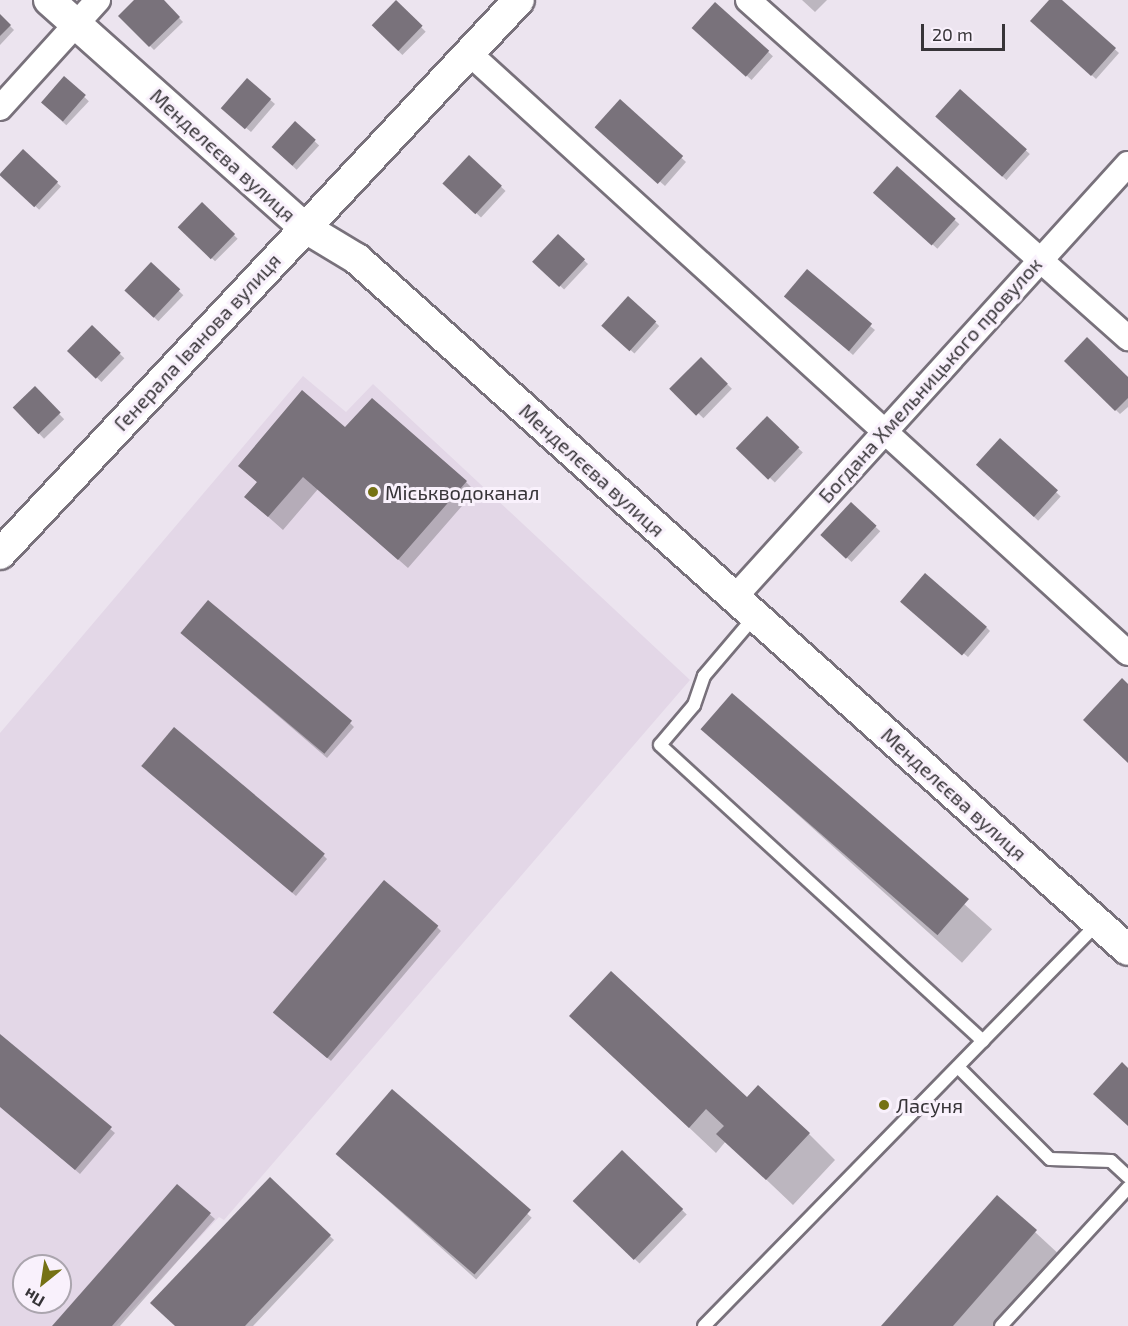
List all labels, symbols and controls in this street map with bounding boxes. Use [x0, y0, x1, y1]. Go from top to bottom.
scale bar [924, 12, 1008, 50]
text: 20 m [932, 23, 973, 45]
street label: Менделєєва вулиця [145, 84, 301, 226]
street label: Генерала Іванова вулиця [109, 248, 285, 436]
street label: Богдана Хмельницького провулок [813, 252, 1047, 508]
street label: Менделєєва вулиця [514, 399, 670, 541]
place label: Міськводоканал [385, 480, 539, 504]
marker: Міськводоканал [366, 485, 380, 499]
street label: Менделєєва вулиця [876, 723, 1032, 865]
place label: Ласуня [896, 1093, 963, 1117]
marker: Ласуня [877, 1098, 891, 1112]
north arrow [12, 1254, 72, 1314]
text: Пн [20, 1285, 48, 1312]

